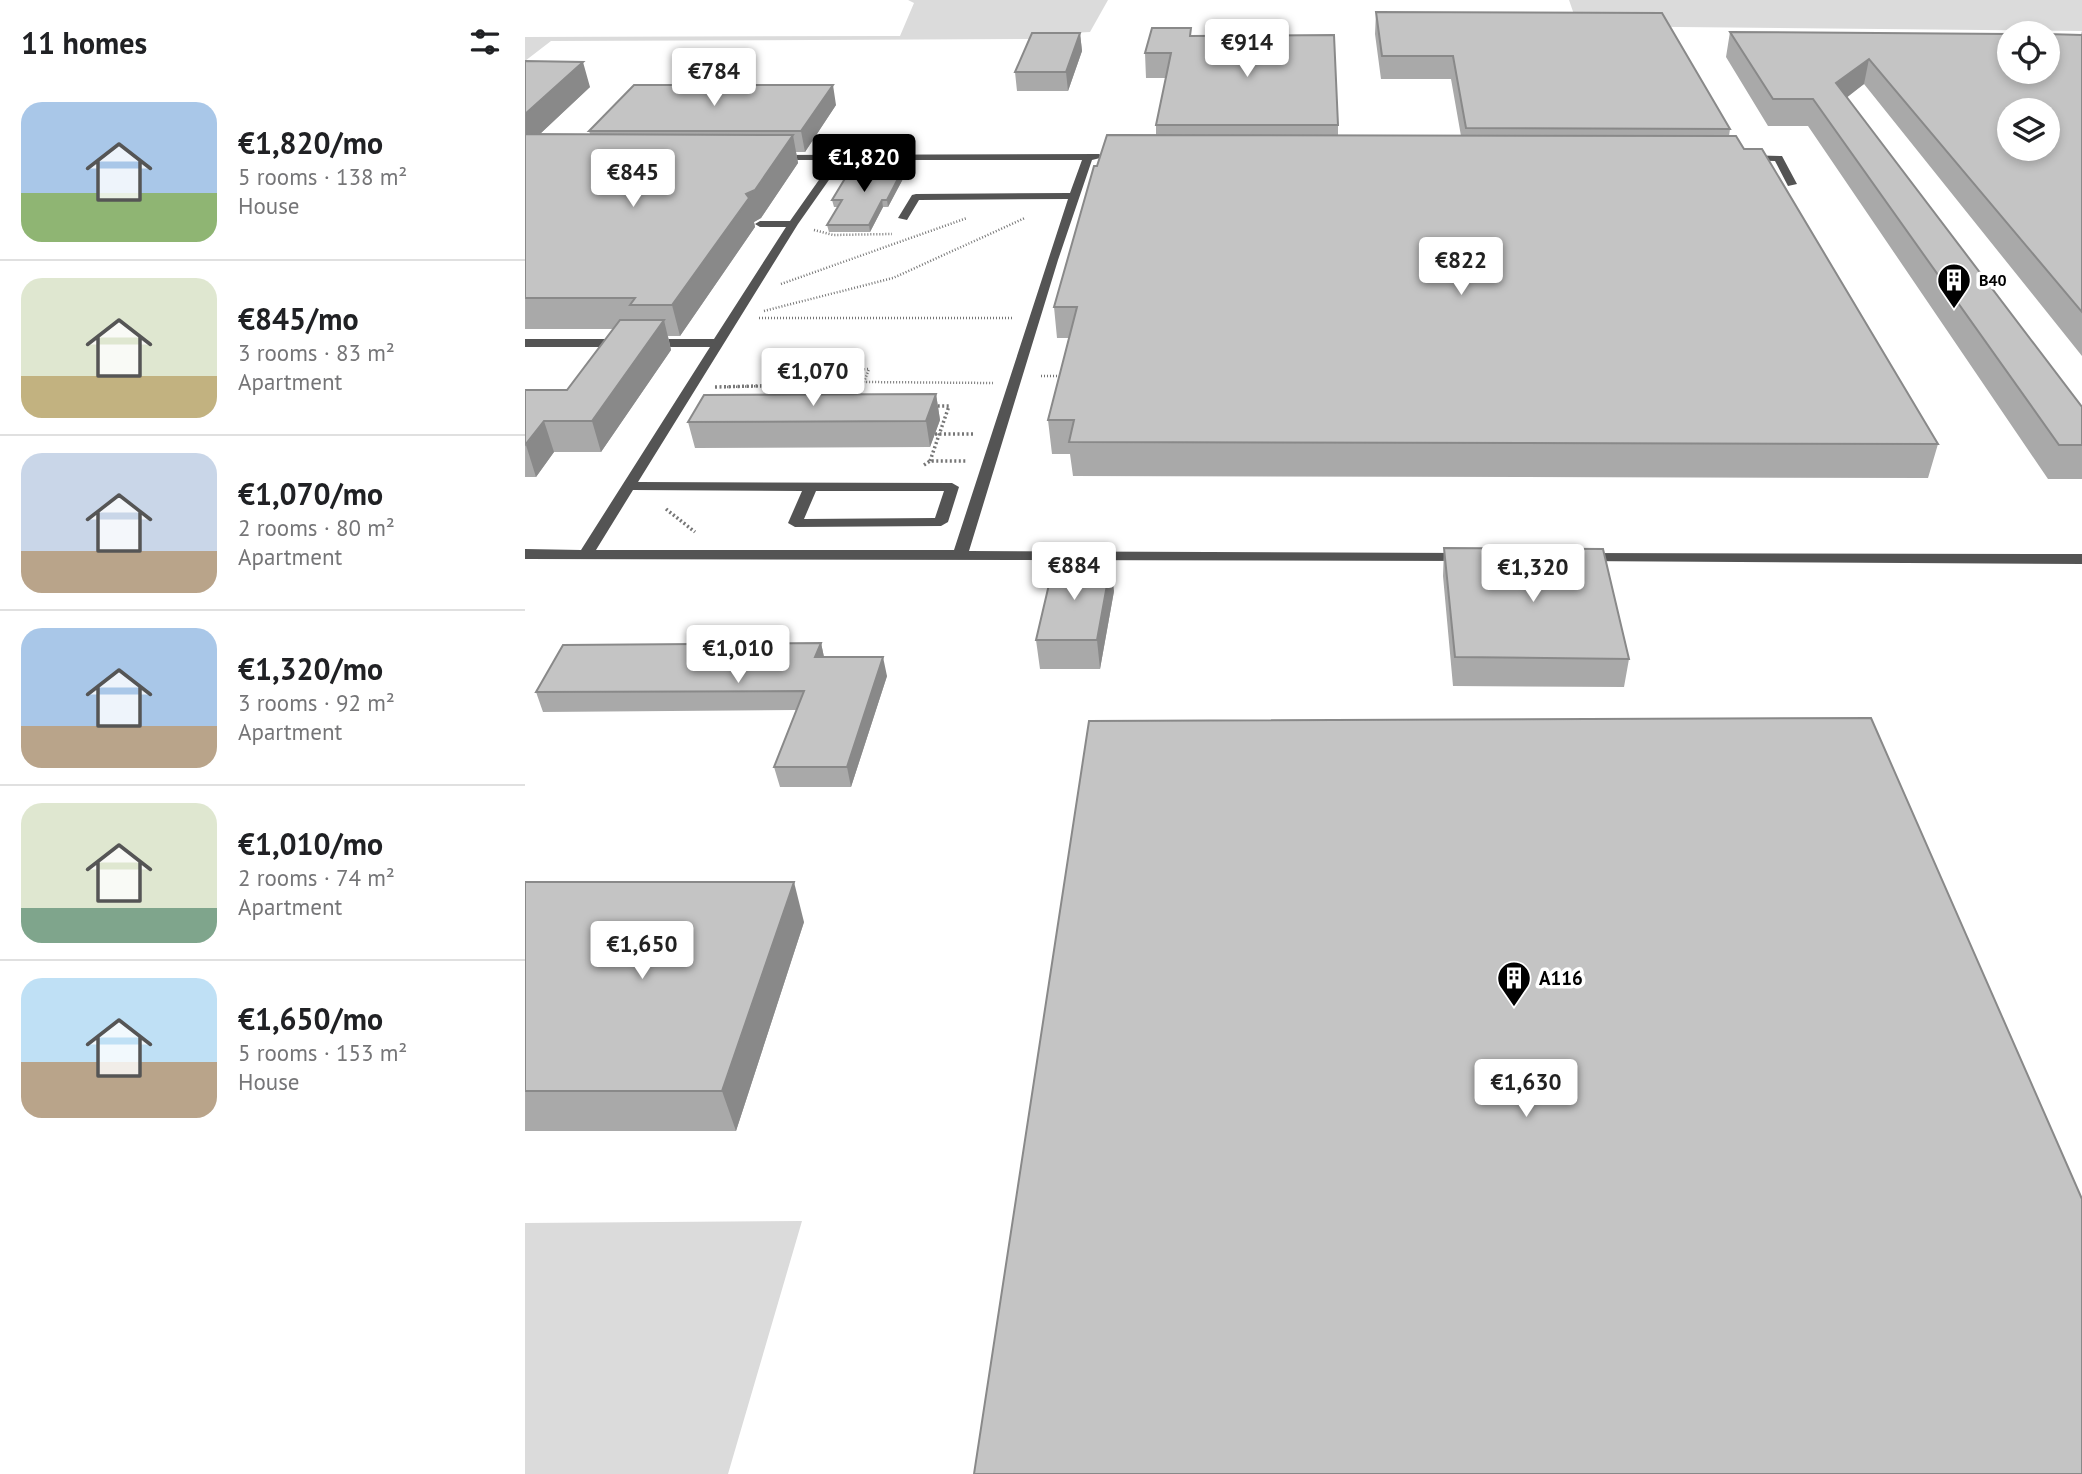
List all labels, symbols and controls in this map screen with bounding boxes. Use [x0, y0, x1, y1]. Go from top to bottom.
pin: €914 [1206, 20, 1288, 79]
map controls [1997, 21, 2060, 161]
button: locate [1997, 21, 2060, 84]
text: 11 homes [21, 23, 147, 62]
icon: filters [466, 23, 504, 61]
text: €914 [1221, 27, 1273, 56]
pin: €784 [673, 48, 755, 108]
text: €784 [688, 56, 740, 85]
button: layers [1997, 98, 2060, 161]
text: €1,820/mo [238, 123, 383, 162]
icon: home [77, 130, 161, 214]
pin: €1,820 [807, 134, 921, 194]
text: €1,820 [828, 142, 900, 171]
pin: €845 [592, 150, 674, 209]
text: €845 [607, 157, 659, 186]
text: 5 rooms · 138 m² [238, 162, 407, 191]
text: House [238, 191, 300, 220]
pin: €822 [1420, 238, 1502, 297]
text: €822 [1435, 245, 1487, 274]
building icon: B40 [1935, 261, 1973, 310]
place label: B40 [1979, 270, 2007, 290]
text: €845/mo [238, 299, 359, 338]
icon: home [77, 306, 161, 390]
text: 3 rooms · 83 m² [238, 338, 395, 367]
pin: €1,070 [756, 348, 870, 408]
text: €1,070 [777, 356, 849, 385]
text: Apartment [238, 367, 342, 396]
text: €1,070/mo [238, 474, 383, 513]
icon: home [77, 481, 161, 565]
text: 2 rooms · 80 m² [238, 513, 395, 542]
text: Apartment [238, 542, 342, 571]
pin: €884 [1033, 542, 1115, 602]
pin: €1,320 [1476, 544, 1590, 604]
text: €884 [1048, 550, 1100, 579]
text: €1,320 [1497, 552, 1569, 581]
pin: €1,010 [681, 626, 795, 685]
text: €1,010 [702, 633, 774, 662]
text: €1,320/mo [238, 649, 383, 688]
icon: home [77, 656, 161, 740]
text: 3 rooms · 92 m² [238, 688, 395, 717]
text: Apartment [238, 717, 342, 746]
text: €1,010/mo [238, 824, 383, 863]
icon: home [77, 831, 161, 915]
text: 2 rooms · 74 m² [238, 863, 395, 892]
text: Apartment [238, 892, 342, 921]
pin: €1,650 [585, 922, 699, 981]
text: €1,650 [606, 929, 678, 958]
building icon: A116 [1495, 959, 1533, 1008]
place label: A116 [1539, 966, 1583, 990]
text: €1,650/mo [238, 999, 383, 1038]
icon: home [77, 1006, 161, 1090]
text: 5 rooms · 153 m² [238, 1038, 407, 1067]
pin: €1,630 [1469, 1060, 1583, 1119]
text: House [238, 1067, 300, 1096]
text: €1,630 [1490, 1067, 1562, 1096]

